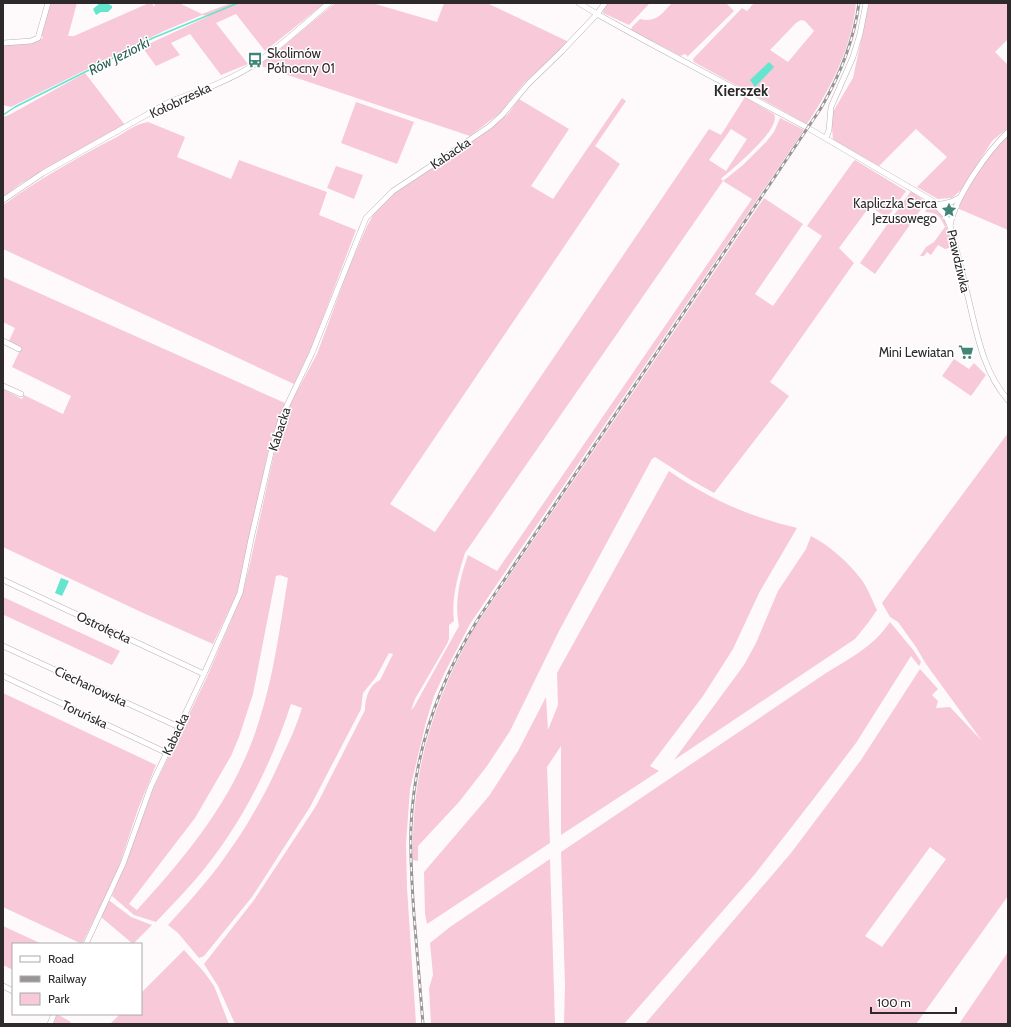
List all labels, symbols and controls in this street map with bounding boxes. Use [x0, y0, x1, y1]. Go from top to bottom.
water label: Rów Jeziorki [85, 32, 154, 79]
place label: Skolimów Północny 01 [267, 45, 335, 76]
bus stop icon: Skolimów Północny 01 [246, 51, 264, 69]
street label: Kołobrzeska [147, 79, 214, 121]
district label: Kierszek [714, 82, 769, 100]
street label: Kabacka [427, 133, 474, 172]
place label: Kapliczka Serca Jezusowego [853, 195, 938, 226]
place icon: Kapliczka Serca Jezusowego [940, 201, 958, 219]
street label: Prawdziwka [944, 228, 974, 295]
supermarket icon: Mini Lewiatan [957, 343, 975, 361]
place label: Mini Lewiatan [879, 344, 954, 360]
street label: Kabacka [264, 404, 294, 453]
street label: Ostrołęcka [74, 607, 135, 647]
street label: Ciechanowska [52, 662, 130, 710]
street label: Toruńska [60, 696, 111, 732]
street label: Kabacka [158, 710, 192, 758]
legend [12, 943, 142, 1015]
text: Road [48, 951, 74, 966]
text: Railway [48, 971, 86, 986]
scale bar [871, 989, 956, 1015]
text: Park [48, 991, 70, 1006]
text: 100 m [877, 995, 911, 1010]

